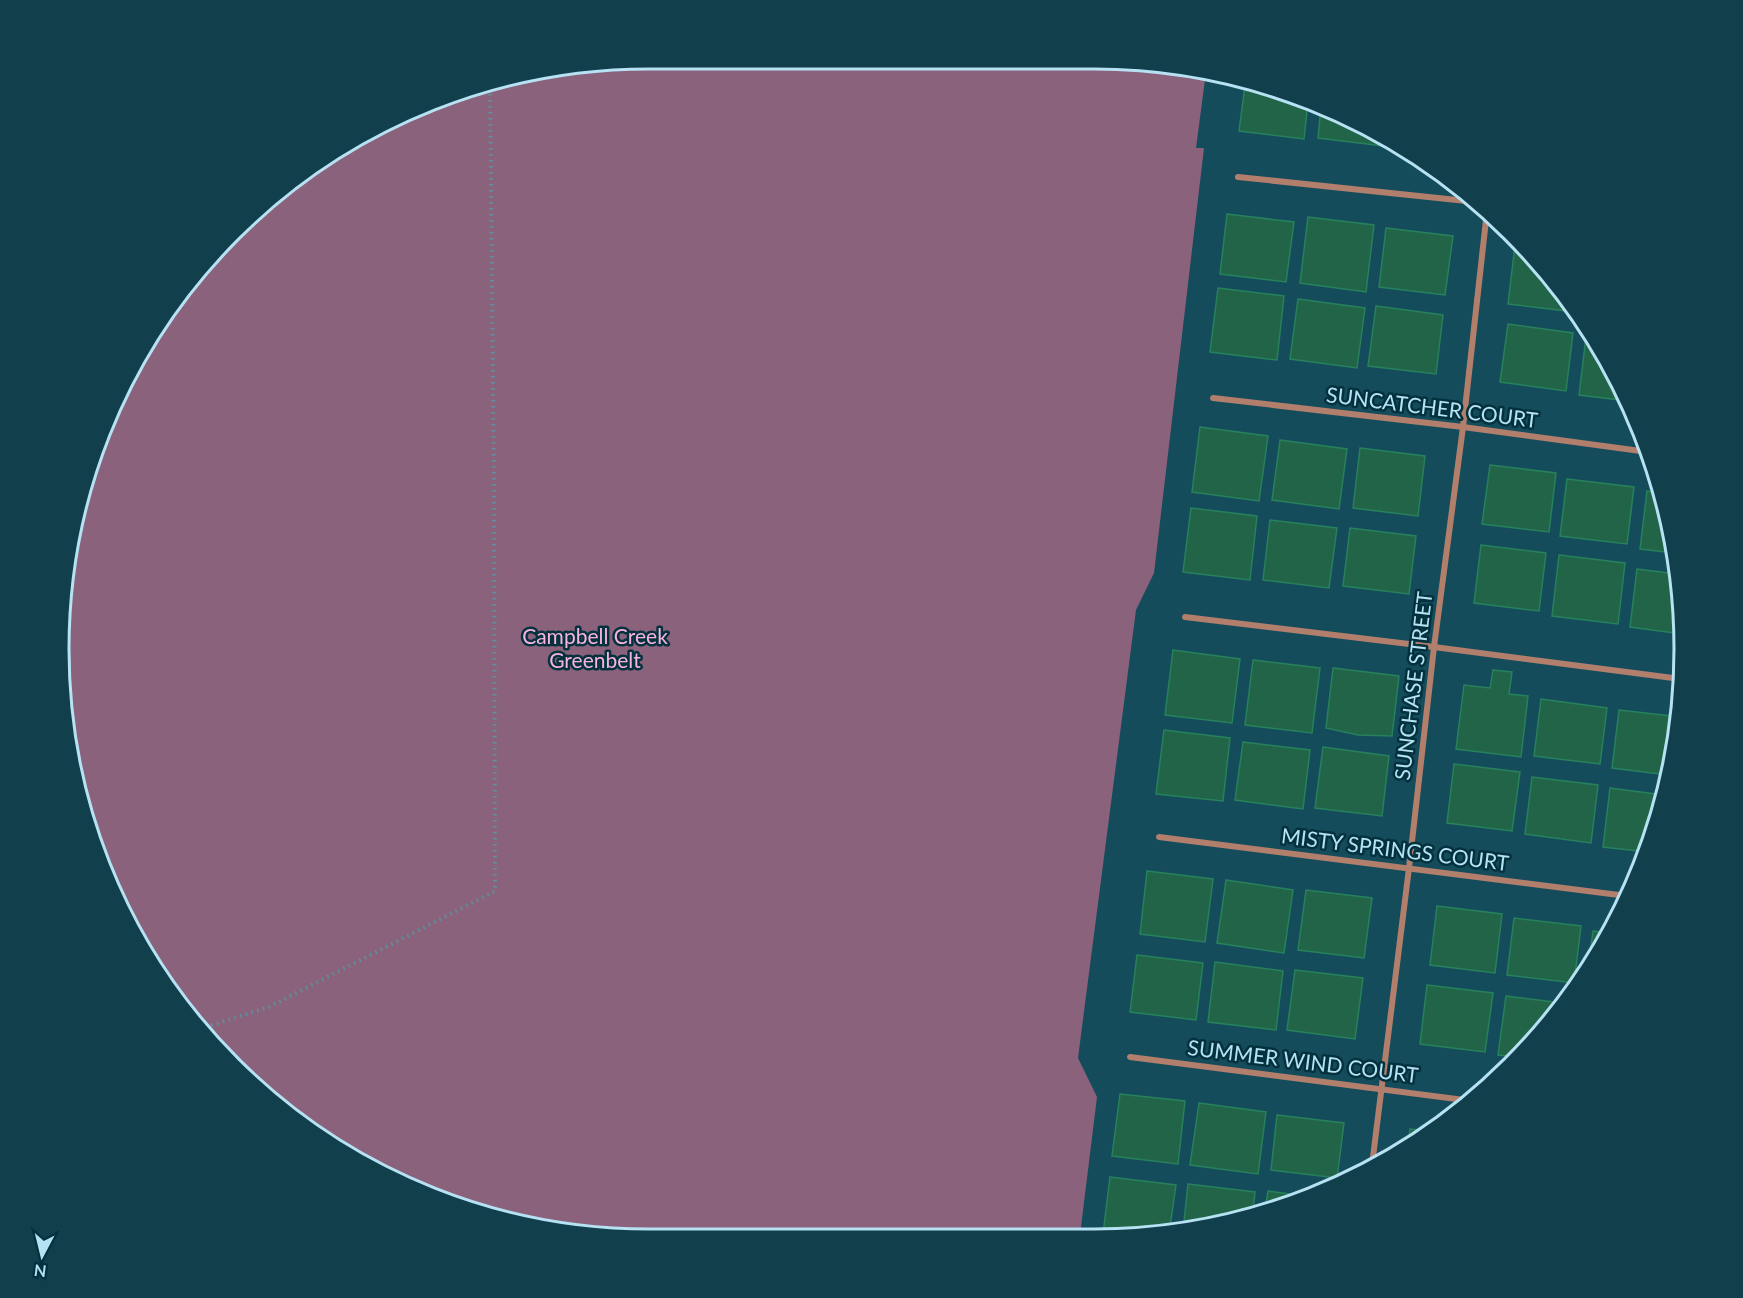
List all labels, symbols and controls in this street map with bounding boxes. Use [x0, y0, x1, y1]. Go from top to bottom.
street label: SUNCATCHER COURT [1325, 381, 1540, 432]
street label: SUNCHASE STREET [1389, 590, 1437, 781]
park label: Campbell Creek Greenbelt [522, 623, 668, 672]
street label: MISTY SPRINGS COURT [1280, 822, 1511, 875]
street label: SUMMER WIND COURT [1186, 1034, 1421, 1087]
north arrow [12, 1226, 72, 1286]
text: N [33, 1261, 47, 1282]

